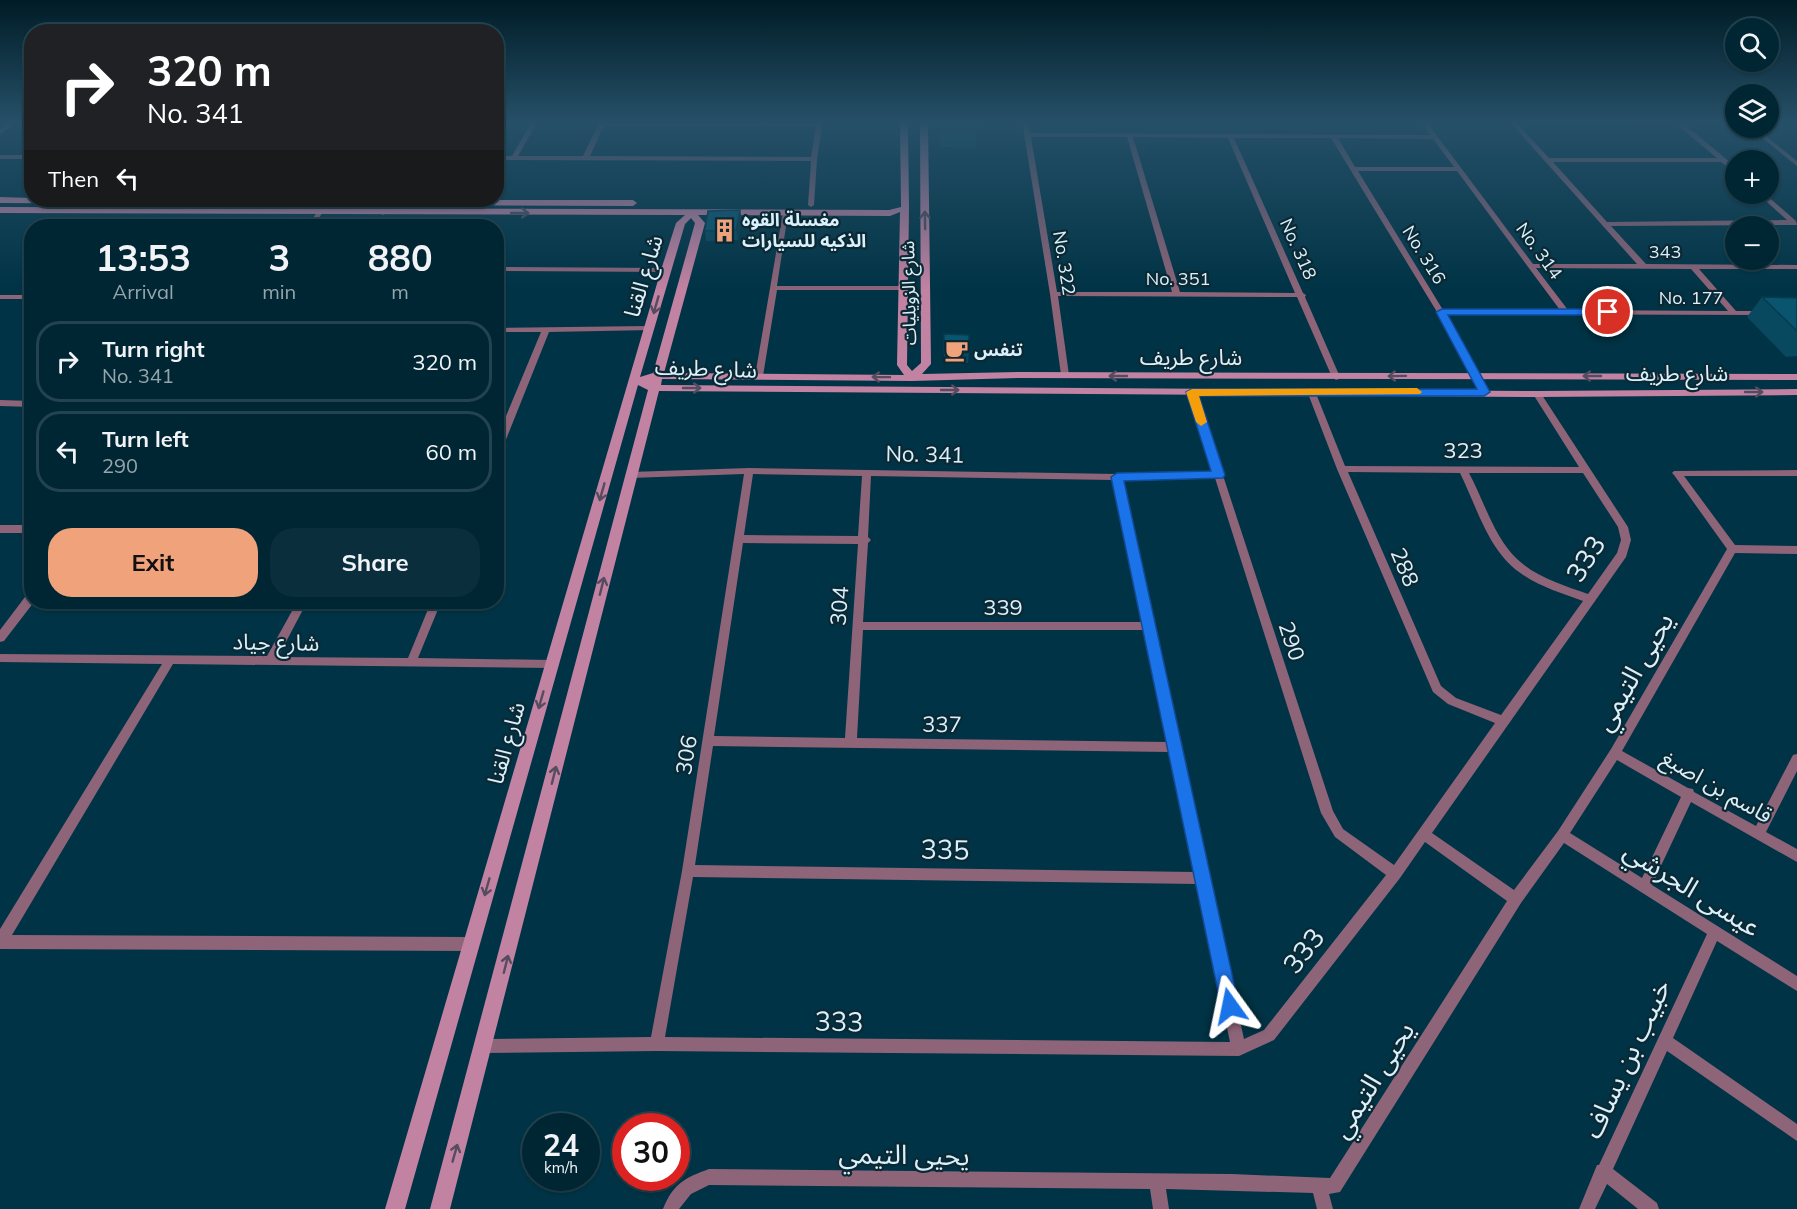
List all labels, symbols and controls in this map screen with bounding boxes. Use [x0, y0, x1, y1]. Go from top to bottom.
map controls [1725, 18, 1779, 270]
button: search [1725, 18, 1779, 72]
text: 320 m [147, 44, 272, 97]
icon: right [48, 48, 126, 126]
button: layers [1725, 84, 1779, 138]
text: No. 341 [147, 96, 244, 130]
button: + [1725, 150, 1779, 204]
icon: left [111, 162, 144, 195]
text: Then [48, 165, 99, 193]
one-way arrow [510, 207, 530, 219]
place label: مغسلة القوه الذكيه للسيارات [742, 208, 866, 252]
one-way arrow [919, 211, 930, 231]
street label: No. 318 [1275, 215, 1322, 283]
button: − [1725, 216, 1779, 270]
building icon: مغسلة القوه الذكيه للسيارات [711, 217, 737, 243]
street label: No. 314 [1511, 218, 1568, 284]
street label: No. 316 [1398, 221, 1451, 288]
street label: No. 322 [1048, 229, 1081, 297]
street label: شارع القنا [617, 232, 672, 321]
text: 13:53 [95, 235, 191, 280]
text: 3 [268, 235, 290, 280]
text: 880 [368, 235, 433, 280]
street label: شارع الزويليات [896, 240, 924, 345]
street label: 343 [1649, 240, 1681, 263]
street label: No. 351 [1146, 267, 1210, 290]
text: Arrival [113, 279, 174, 304]
text: min [262, 279, 296, 304]
text: m [391, 279, 409, 304]
pin [1582, 286, 1633, 337]
street label: No. 177 [1659, 286, 1723, 309]
one-way arrow [650, 295, 661, 314]
icon: arrive [1591, 295, 1624, 328]
text: Turn right [102, 335, 205, 363]
cafe icon: تنفس [943, 337, 969, 363]
place label: تنفس [974, 338, 1023, 361]
street label: شارع طريف [1140, 343, 1242, 374]
icon: right [51, 345, 84, 378]
text: 320 m [412, 348, 477, 376]
street label: شارع طريف [654, 352, 758, 387]
street label: شارع طريف [1626, 359, 1728, 390]
text: No. 341 [102, 363, 174, 388]
one-way arrow [1108, 370, 1128, 382]
one-way arrow [1582, 370, 1602, 382]
one-way arrow [871, 371, 891, 383]
one-way arrow [1387, 371, 1407, 382]
one-way arrow [681, 382, 701, 394]
one-way arrow [939, 384, 959, 396]
one-way arrow [1743, 386, 1763, 398]
text: Turn left [102, 425, 189, 453]
icon: left [51, 435, 84, 468]
street label: 323 [1443, 436, 1483, 464]
text: 60 m [426, 438, 477, 466]
street label: No. 341 [885, 439, 965, 469]
text: 290 [102, 453, 138, 478]
one-way arrow [595, 482, 607, 501]
button: Exit [48, 528, 258, 597]
button: Share [270, 528, 480, 597]
street label: 333 [1558, 529, 1612, 588]
street label: 288 [1384, 543, 1426, 591]
one-way arrow [596, 577, 608, 596]
street label: 304 [824, 585, 854, 627]
street label: 339 [983, 593, 1023, 621]
street label: يحيى التيمي [1586, 606, 1684, 739]
street label: 290 [1273, 618, 1311, 664]
street label: شارع جياد [232, 627, 320, 660]
one-way arrow [535, 690, 546, 709]
street label: شارع القنا [481, 699, 534, 788]
street label: 337 [922, 710, 962, 738]
street label: 306 [669, 733, 703, 777]
street label: قاسم بن اصبغ [1655, 743, 1778, 832]
one-way arrow [548, 766, 560, 785]
street label: 335 [920, 832, 970, 866]
street label: عيسى الجرشي [1615, 833, 1767, 947]
one-way arrow [481, 877, 492, 896]
street label: 333 [1275, 921, 1332, 980]
one-way arrow [500, 955, 512, 974]
position arrow [1198, 974, 1262, 1038]
street label: خبيب بن يساف [1575, 974, 1678, 1143]
street label: 333 [814, 1004, 864, 1038]
street label: يحيى التيمي [1323, 1015, 1425, 1146]
speed limit sign: 30 [612, 1113, 690, 1191]
text: 24 [543, 1126, 579, 1164]
street label: يحيى التيمي [838, 1136, 970, 1176]
one-way arrow [450, 1144, 461, 1163]
text: km/h [544, 1158, 578, 1177]

